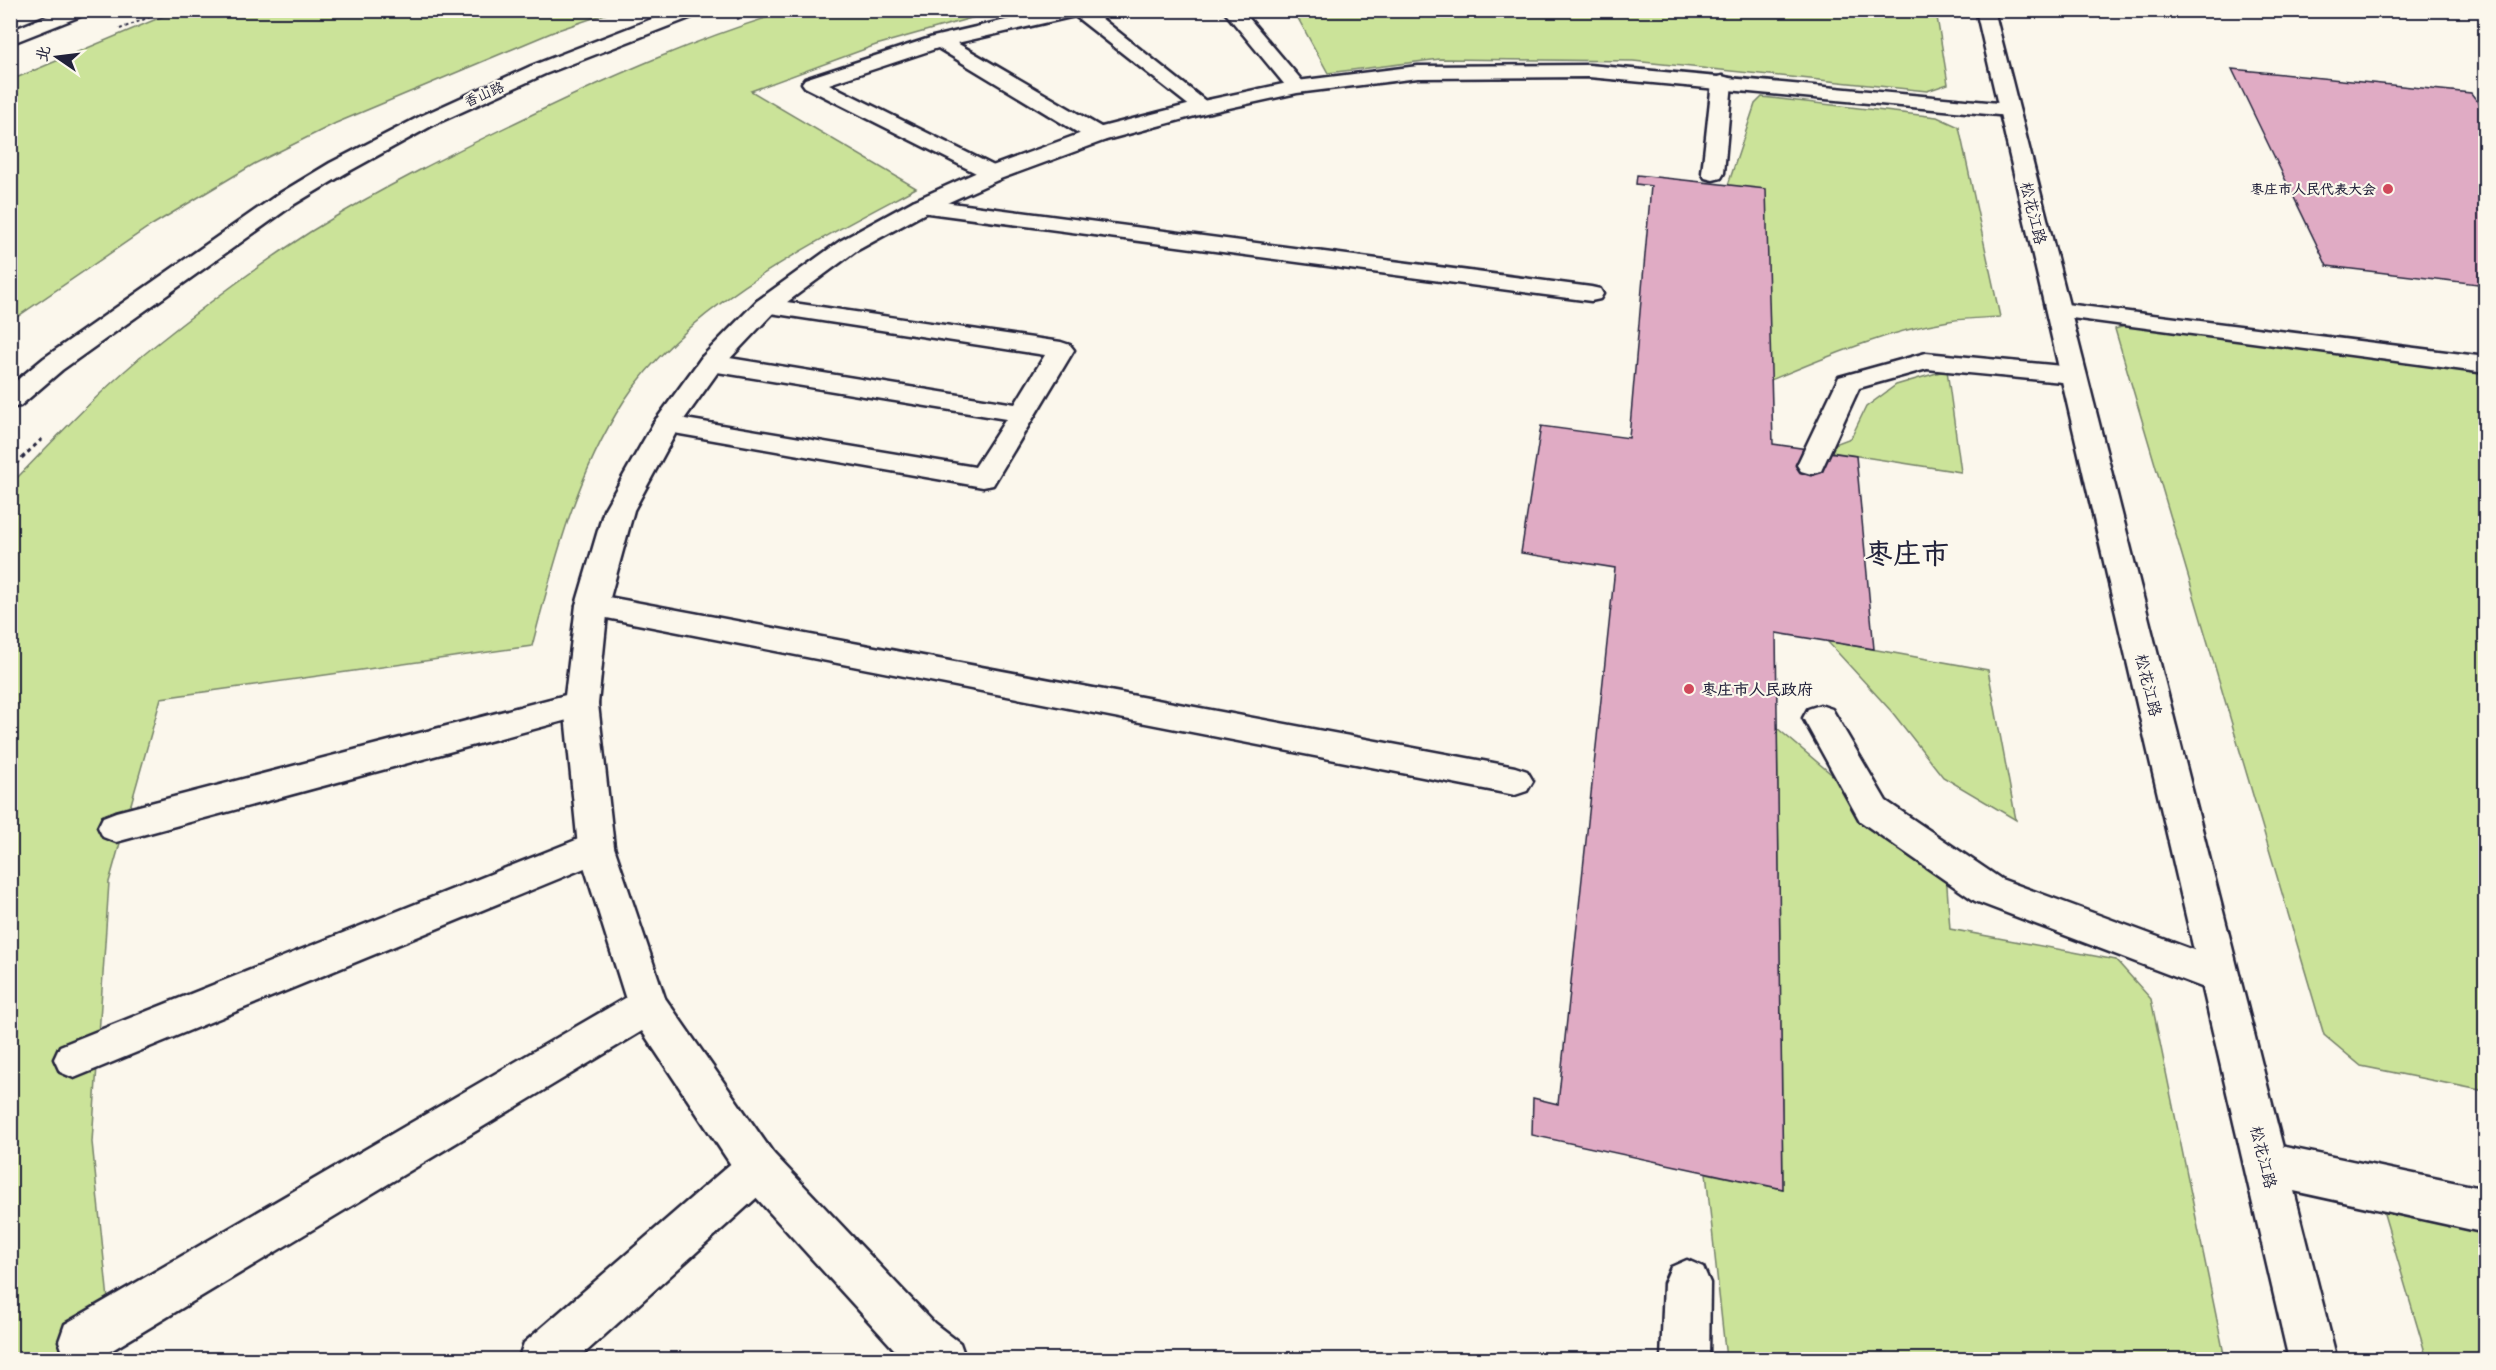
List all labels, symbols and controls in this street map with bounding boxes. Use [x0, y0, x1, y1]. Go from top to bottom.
north arrow [27, 27, 87, 87]
text: 北 [30, 43, 54, 64]
street label: 香山路 [461, 76, 507, 111]
street label: 松花江路 [2017, 179, 2052, 246]
place label: 枣庄市人民代表大会 [2250, 179, 2376, 198]
marker: 枣庄市人民代表大会 [2381, 182, 2395, 196]
district label: 枣庄市 [1865, 534, 1949, 570]
street label: 松花江路 [2132, 651, 2167, 718]
place label: 枣庄市人民政府 [1701, 678, 1813, 699]
marker: 枣庄市人民政府 [1682, 682, 1696, 696]
street label: 松花江路 [2247, 1123, 2282, 1190]

